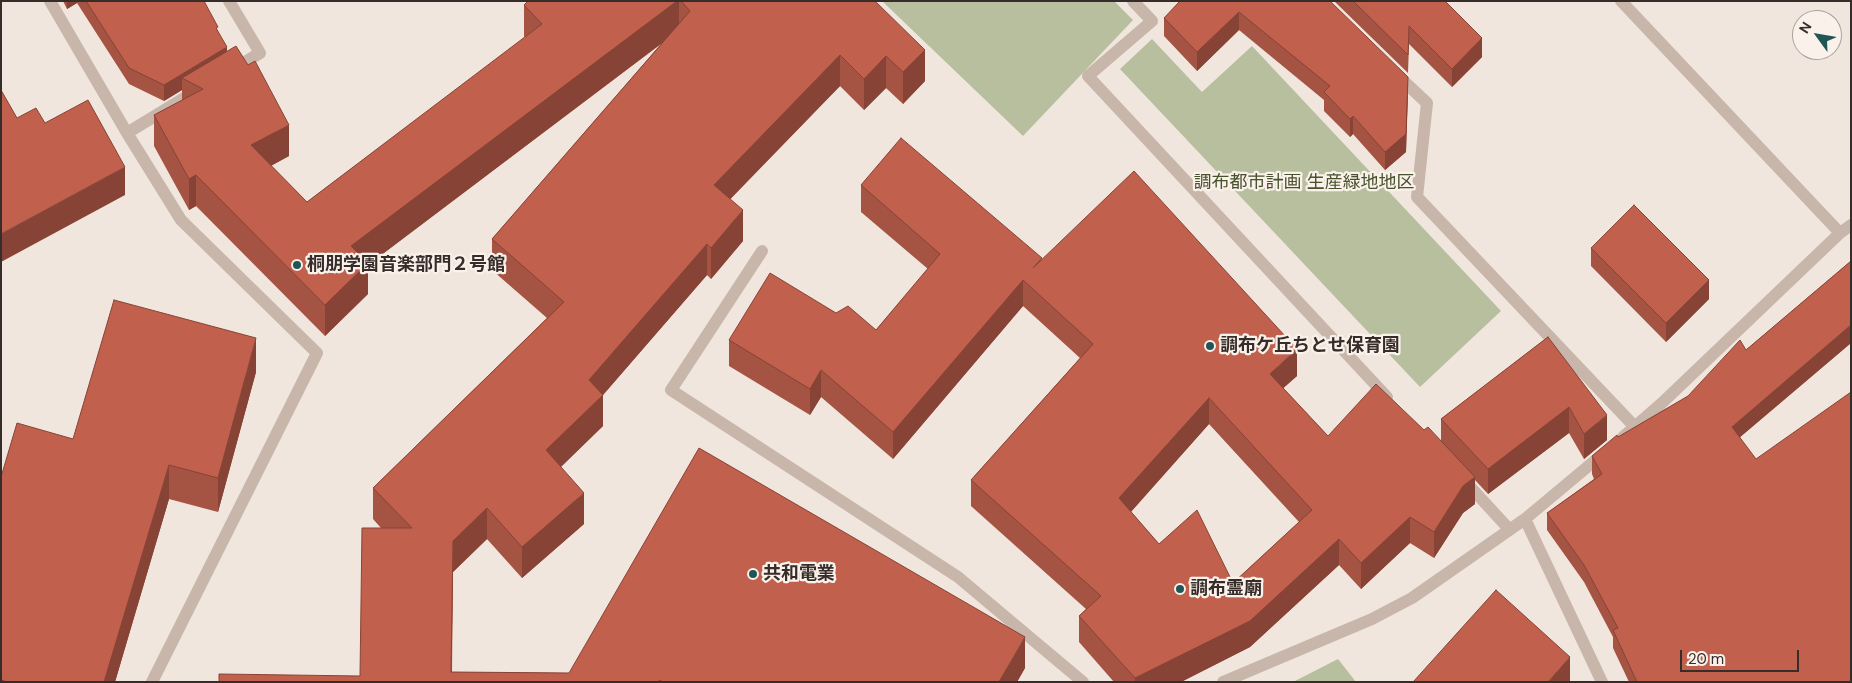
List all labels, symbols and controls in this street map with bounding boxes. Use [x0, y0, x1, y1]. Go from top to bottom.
north arrow [1792, 10, 1842, 60]
text: N [1795, 18, 1815, 37]
park label: 調布都市計画 生産緑地地区 [1194, 172, 1414, 194]
place label: 桐朋学園音楽部門２号館 [307, 254, 505, 276]
marker: 桐朋学園音楽部門２号館 [291, 259, 303, 271]
place label: 調布ケ丘ちとせ保育園 [1220, 335, 1400, 357]
marker: 調布ケ丘ちとせ保育園 [1204, 340, 1216, 352]
place label: 共和電業 [763, 563, 835, 585]
marker: 共和電業 [747, 568, 759, 580]
place label: 調布霊廟 [1190, 578, 1262, 600]
marker: 調布霊廟 [1174, 583, 1186, 595]
scale bar [1682, 640, 1801, 672]
text: 20 m [1688, 649, 1724, 669]

